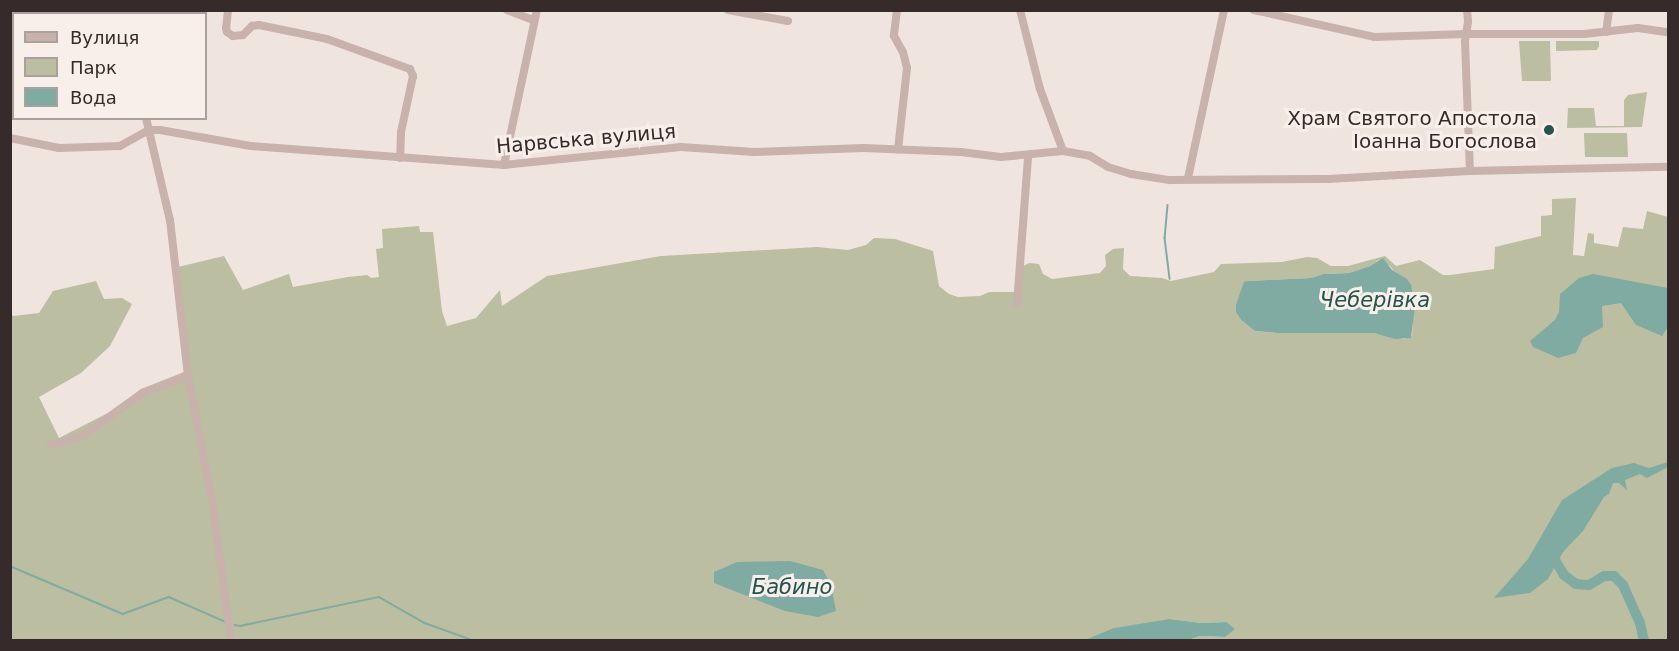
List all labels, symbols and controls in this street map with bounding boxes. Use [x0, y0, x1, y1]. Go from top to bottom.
legend [12, 12, 207, 120]
text: Вулиця [70, 27, 139, 48]
text: Парк [70, 57, 117, 78]
text: Вода [70, 87, 117, 108]
place label: Храм Святого Апостола Іоанна Богослова [1287, 106, 1537, 153]
street label: Нарвська вулиця [495, 119, 677, 159]
marker: Храм Святого Апостола Іоанна Богослова [1542, 123, 1556, 137]
water label: Чеберівка [1320, 287, 1430, 313]
water label: Бабино [752, 574, 832, 600]

